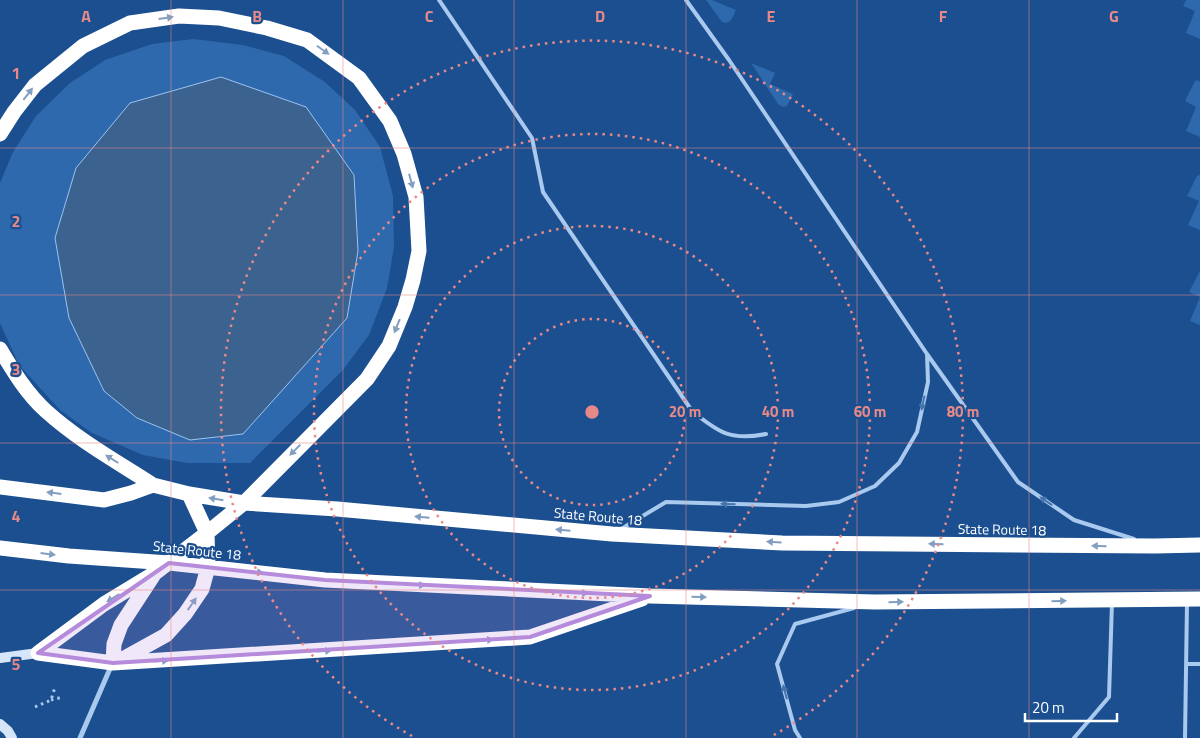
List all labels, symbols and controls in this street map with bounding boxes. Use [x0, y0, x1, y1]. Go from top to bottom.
text: A [81, 4, 91, 28]
text: B [252, 4, 262, 28]
text: C [425, 4, 434, 28]
text: D [595, 4, 605, 28]
text: E [767, 4, 776, 28]
text: F [939, 4, 948, 28]
text: G [1109, 4, 1119, 28]
one-way arrow [159, 13, 175, 21]
one-way arrow [316, 45, 329, 55]
text: 1 [12, 61, 20, 85]
one-way arrow [22, 88, 33, 101]
one-way arrow [407, 173, 415, 188]
text: 2 [12, 209, 20, 233]
one-way arrow [393, 319, 401, 334]
text: 3 [12, 357, 20, 381]
one-way arrow [919, 395, 927, 411]
text: 20 m [669, 400, 701, 423]
text: 40 m [762, 400, 794, 423]
text: 60 m [854, 400, 886, 423]
text: 80 m [947, 400, 979, 423]
centre of rings [583, 403, 601, 421]
one-way arrow [290, 444, 302, 456]
one-way arrow [105, 454, 118, 463]
one-way arrow [46, 489, 62, 497]
one-way arrow [208, 494, 224, 502]
one-way arrow [1039, 496, 1053, 506]
one-way arrow [719, 500, 735, 508]
street label: State Route 18 [553, 502, 643, 530]
text: 4 [12, 504, 21, 528]
one-way arrow [414, 512, 430, 520]
street label: State Route 18 [958, 518, 1047, 540]
one-way arrow [555, 525, 571, 533]
street label: State Route 18 [152, 535, 242, 565]
one-way arrow [766, 538, 782, 546]
one-way arrow [928, 540, 944, 548]
one-way arrow [1091, 542, 1107, 550]
one-way arrow [41, 550, 57, 558]
one-way arrow [249, 568, 265, 576]
one-way arrow [410, 581, 426, 589]
one-way arrow [573, 589, 589, 597]
one-way arrow [107, 593, 120, 603]
one-way arrow [691, 594, 707, 602]
one-way arrow [187, 597, 197, 610]
one-way arrow [1051, 597, 1067, 605]
one-way arrow [888, 598, 904, 606]
one-way arrow [478, 636, 494, 644]
one-way arrow [316, 647, 332, 655]
text: 5 [12, 652, 21, 676]
one-way arrow [154, 657, 170, 665]
one-way arrow [781, 684, 789, 699]
scale bar [1025, 690, 1118, 722]
text: 20 m [1032, 696, 1065, 719]

